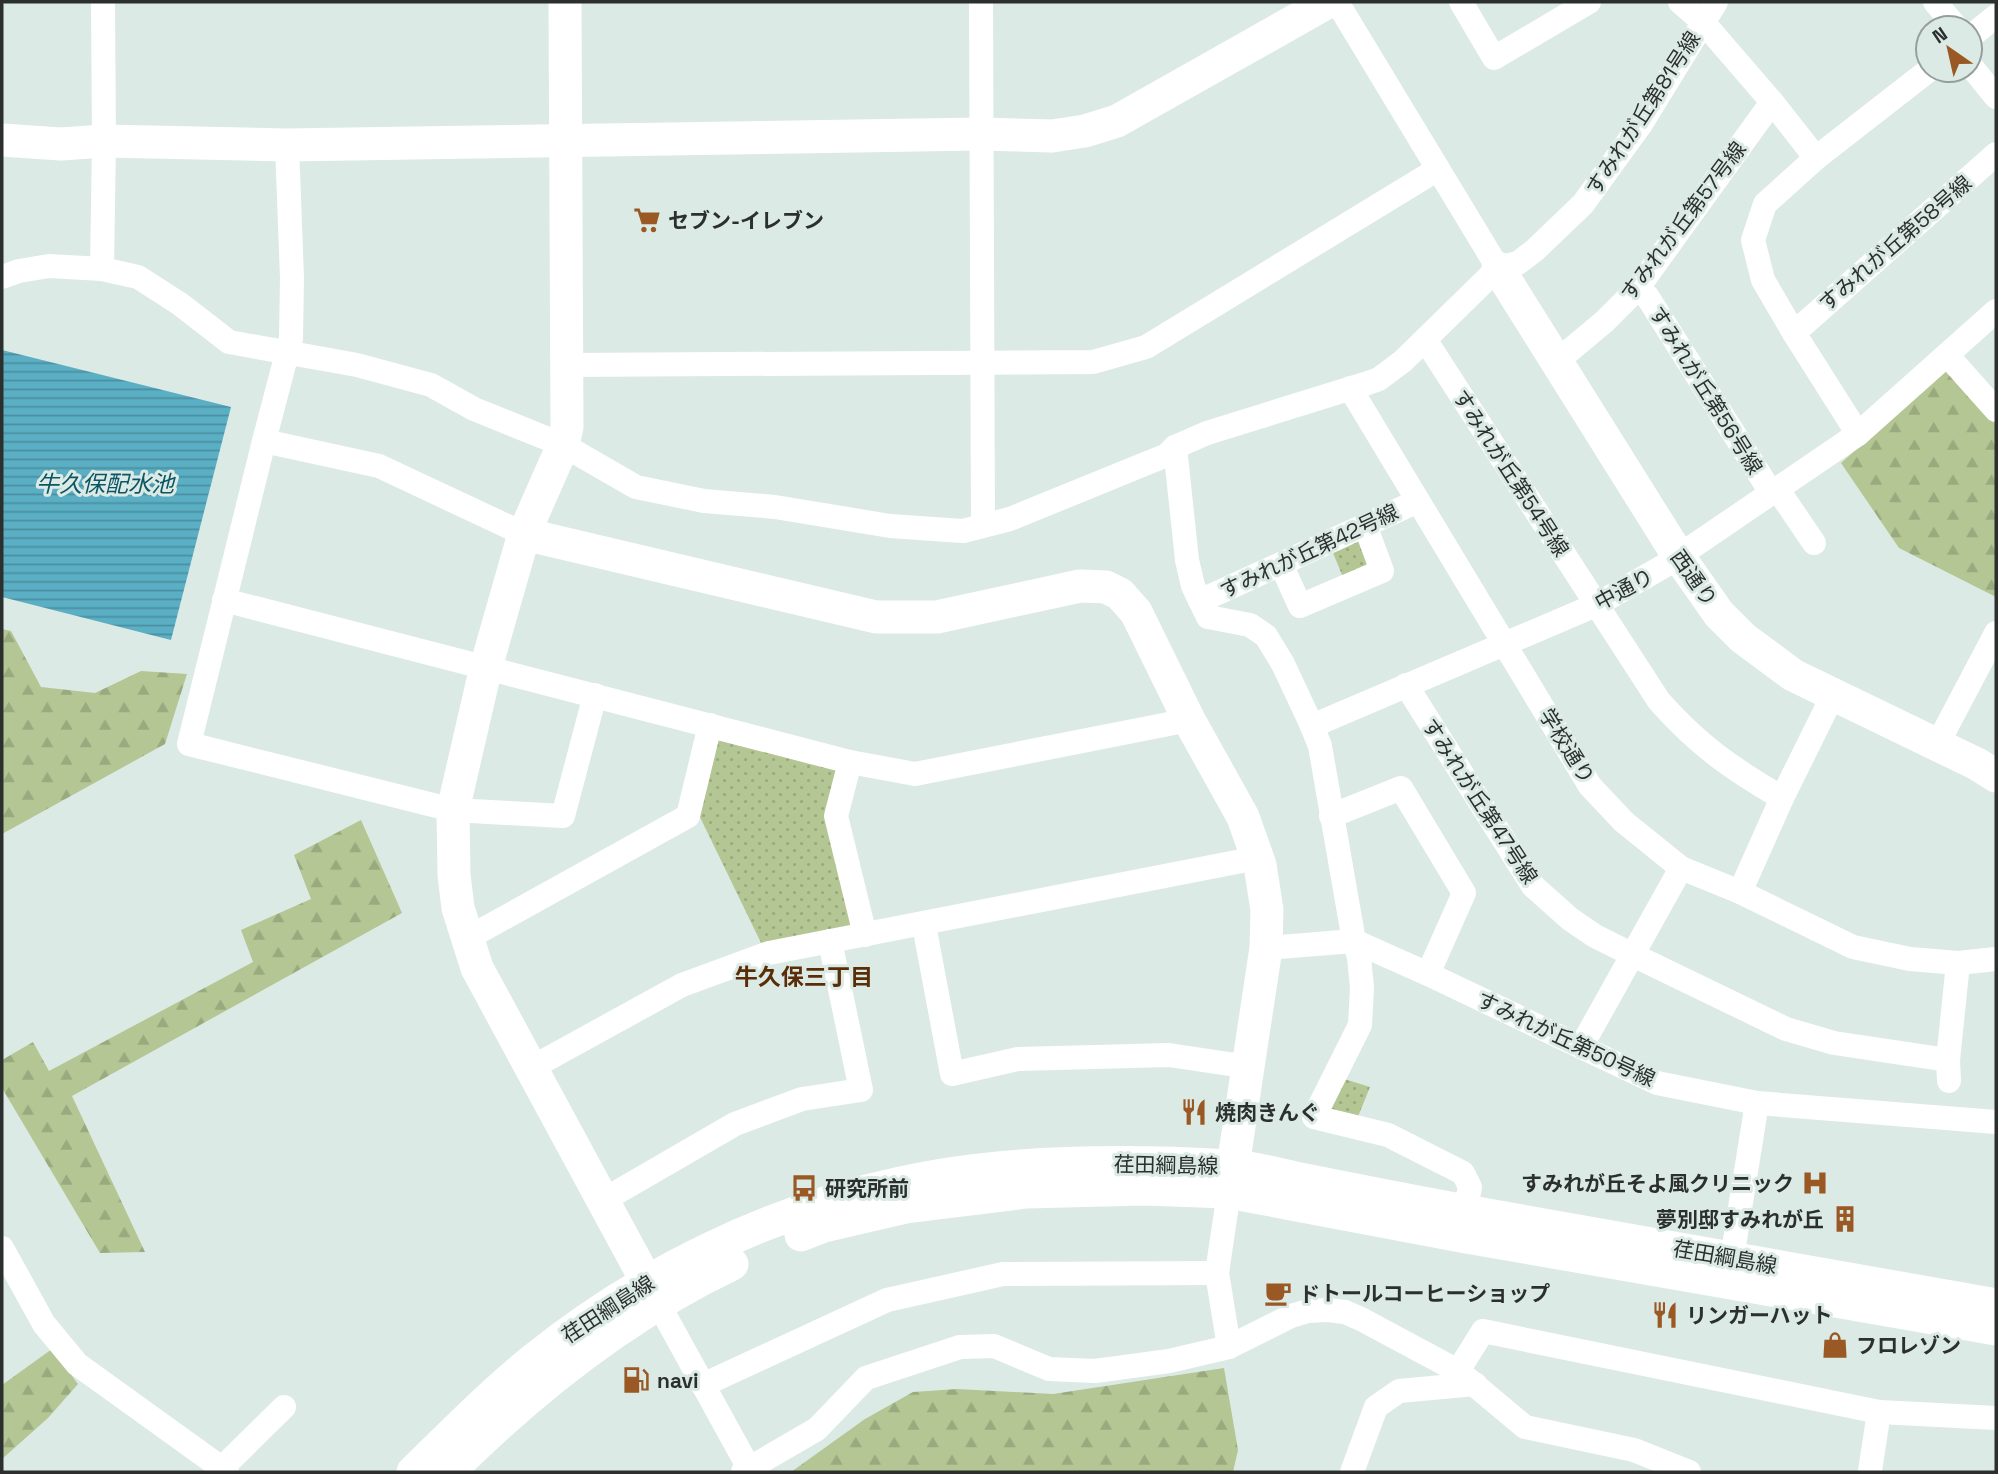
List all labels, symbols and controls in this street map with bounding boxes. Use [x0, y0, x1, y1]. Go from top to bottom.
north arrow [1914, 14, 1984, 84]
text: N [1928, 21, 1952, 49]
street label: すみれが丘第81号線 [1580, 26, 1706, 200]
street label: すみれが丘第57号線 [1614, 136, 1752, 306]
street label: すみれが丘第58号線 [1813, 169, 1977, 317]
supermarket icon: セブン-イレブン [632, 205, 662, 235]
place label: セブン-イレブン [668, 207, 824, 234]
street label: すみれが丘第56号線 [1643, 301, 1769, 479]
street label: すみれが丘第54号線 [1447, 384, 1575, 562]
water label: 牛久保配水池 [36, 469, 176, 499]
street label: すみれが丘第42号線 [1215, 498, 1403, 604]
street label: 西通り [1665, 544, 1723, 612]
street label: 中通り [1590, 562, 1658, 616]
street label: 学校通り [1533, 703, 1601, 789]
street label: すみれが丘第47号線 [1416, 713, 1544, 889]
district label: 牛久保三丁目 [735, 962, 873, 992]
street label: すみれが丘第50号線 [1472, 986, 1660, 1092]
restaurant icon: 焼肉きんぐ [1179, 1097, 1209, 1127]
place label: 焼肉きんぐ [1215, 1099, 1320, 1126]
street label: 荏田綱島線 [1113, 1151, 1219, 1179]
hospital icon: すみれが丘そよ風クリニック [1800, 1168, 1830, 1198]
place label: すみれが丘そよ風クリニック [1521, 1170, 1794, 1197]
bus stop icon: 研究所前 [789, 1173, 819, 1203]
place label: 研究所前 [825, 1175, 909, 1202]
building icon: 夢別邸すみれが丘 [1830, 1204, 1860, 1234]
place label: 夢別邸すみれが丘 [1656, 1206, 1824, 1233]
street label: 荏田綱島線 [1671, 1235, 1779, 1279]
street label: 荏田綱島線 [557, 1269, 659, 1349]
cafe icon: ドトールコーヒーショップ [1263, 1278, 1293, 1308]
place label: ドトールコーヒーショップ [1299, 1280, 1550, 1307]
restaurant icon: リンガーハット [1650, 1300, 1680, 1330]
place label: リンガーハット [1686, 1302, 1833, 1329]
shop icon: フロレゾン [1820, 1330, 1850, 1360]
place label: フロレゾン [1856, 1332, 1961, 1359]
fuel station icon: navi [621, 1365, 651, 1395]
place label: navi [657, 1367, 699, 1394]

